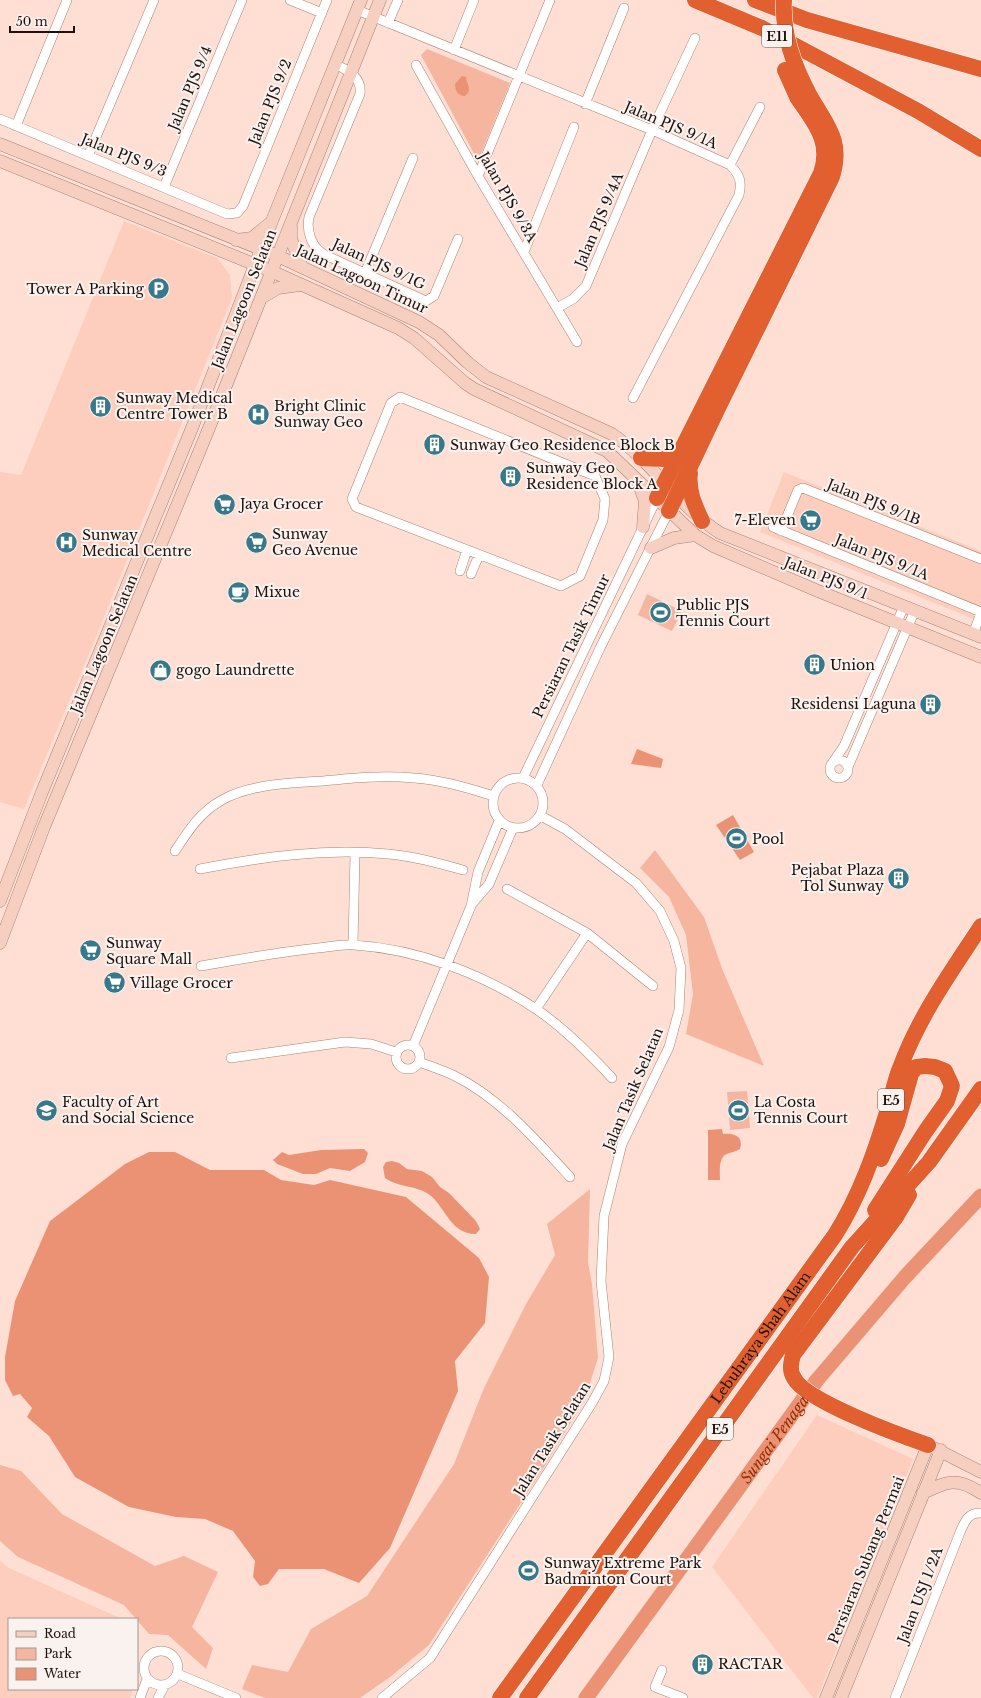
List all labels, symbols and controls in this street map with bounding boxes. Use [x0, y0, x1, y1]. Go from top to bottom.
scale bar [10, 8, 74, 34]
text: 50 m [16, 14, 48, 29]
road number: E11 [762, 25, 792, 47]
street label: Jalan PJS 9/4 [163, 43, 216, 135]
street label: Jalan PJS 9/2 [244, 56, 295, 149]
street label: Jalan PJS 9/1A [620, 97, 720, 153]
street label: Jalan PJS 9/3 [77, 129, 170, 180]
street label: Jalan PJS 9/3A [474, 147, 541, 246]
street label: Jalan PJS 9/4A [570, 170, 627, 272]
street label: Jalan Lagoon Selatan [207, 226, 280, 373]
street label: Jalan PJS 9/1G [328, 234, 428, 293]
street label: Jalan Lagoon Timur [291, 240, 431, 318]
parking icon: Tower A Parking [146, 276, 172, 302]
place label: Tower A Parking [26, 280, 145, 298]
place label: Sunway Medical Centre Tower B [116, 389, 233, 423]
building icon: Sunway Medical Centre Tower B [87, 393, 113, 419]
place label: Bright Clinic Sunway Geo [274, 397, 366, 431]
hospital icon: Bright Clinic Sunway Geo [245, 401, 271, 427]
building icon: Sunway Geo Residence Block B [422, 432, 448, 458]
place label: Sunway Geo Residence Block B [450, 436, 675, 454]
place label: Sunway Geo Residence Block A [526, 459, 658, 493]
building icon: Sunway Geo Residence Block A [497, 463, 523, 489]
street label: Jalan PJS 9/1B [823, 474, 924, 529]
supermarket icon: Jaya Grocer [211, 491, 237, 517]
place label: Jaya Grocer [238, 495, 323, 513]
supermarket icon: 7-Eleven [798, 507, 824, 533]
place label: 7-Eleven [734, 511, 796, 529]
place label: Sunway Geo Avenue [272, 525, 358, 559]
place label: Sunway Medical Centre [82, 526, 192, 560]
supermarket icon: Sunway Geo Avenue [243, 529, 269, 555]
street label: Jalan PJS 9/1A [831, 529, 932, 584]
hospital icon: Sunway Medical Centre [54, 530, 80, 556]
street label: Jalan PJS 9/1 [780, 552, 870, 603]
street label: Persiaran Tasik Timur [528, 571, 614, 721]
street label: Jalan Lagoon Selatan [66, 572, 142, 718]
cafe icon: Mixue [225, 579, 251, 605]
place label: Mixue [254, 583, 300, 601]
place label: Public PJS Tennis Court [676, 596, 771, 630]
sports icon: Public PJS Tennis Court [647, 600, 673, 626]
building icon: Union [801, 652, 827, 678]
place label: Union [830, 656, 875, 674]
shop icon: gogo Laundrette [147, 657, 173, 683]
place label: gogo Laundrette [176, 661, 295, 679]
building icon: Residensi Laguna [918, 691, 944, 717]
place label: Residensi Laguna [791, 695, 916, 713]
sports icon: Pool [723, 826, 749, 852]
place label: Pool [752, 830, 785, 848]
place label: Pejabat Plaza Tol Sunway [791, 861, 884, 895]
building icon: Pejabat Plaza Tol Sunway [886, 865, 912, 891]
place label: Sunway Square Mall [106, 934, 192, 968]
supermarket icon: Sunway Square Mall [78, 938, 104, 964]
supermarket icon: Village Grocer [102, 970, 128, 996]
place label: Village Grocer [129, 974, 233, 992]
street label: Jalan Tasik Selatan [598, 1025, 667, 1155]
road number: E5 [878, 1089, 904, 1111]
place label: Faculty of Art and Social Science [62, 1093, 194, 1127]
place label: La Costa Tennis Court [754, 1093, 849, 1127]
school or university icon: Faculty of Art and Social Science [34, 1097, 60, 1123]
sports icon: La Costa Tennis Court [725, 1097, 751, 1123]
street label: Lebuhraya Shah Alam [707, 1268, 815, 1407]
street label: Jalan Tasik Selatan [508, 1378, 595, 1501]
water label: Sungai Penaga [736, 1391, 812, 1487]
road number: E5 [707, 1418, 733, 1440]
street label: Persiaran Subang Permai [824, 1473, 908, 1647]
street label: Jalan USJ 1/2A [893, 1544, 947, 1647]
place label: Sunway Extreme Park Badminton Court [544, 1554, 702, 1588]
sports icon: Sunway Extreme Park Badminton Court [516, 1558, 542, 1584]
legend [8, 1618, 138, 1690]
text: Road [44, 1626, 76, 1641]
text: Park [44, 1646, 72, 1661]
building icon: RACTAR [689, 1651, 715, 1677]
place label: RACTAR [718, 1655, 784, 1673]
text: Water [43, 1666, 81, 1681]

